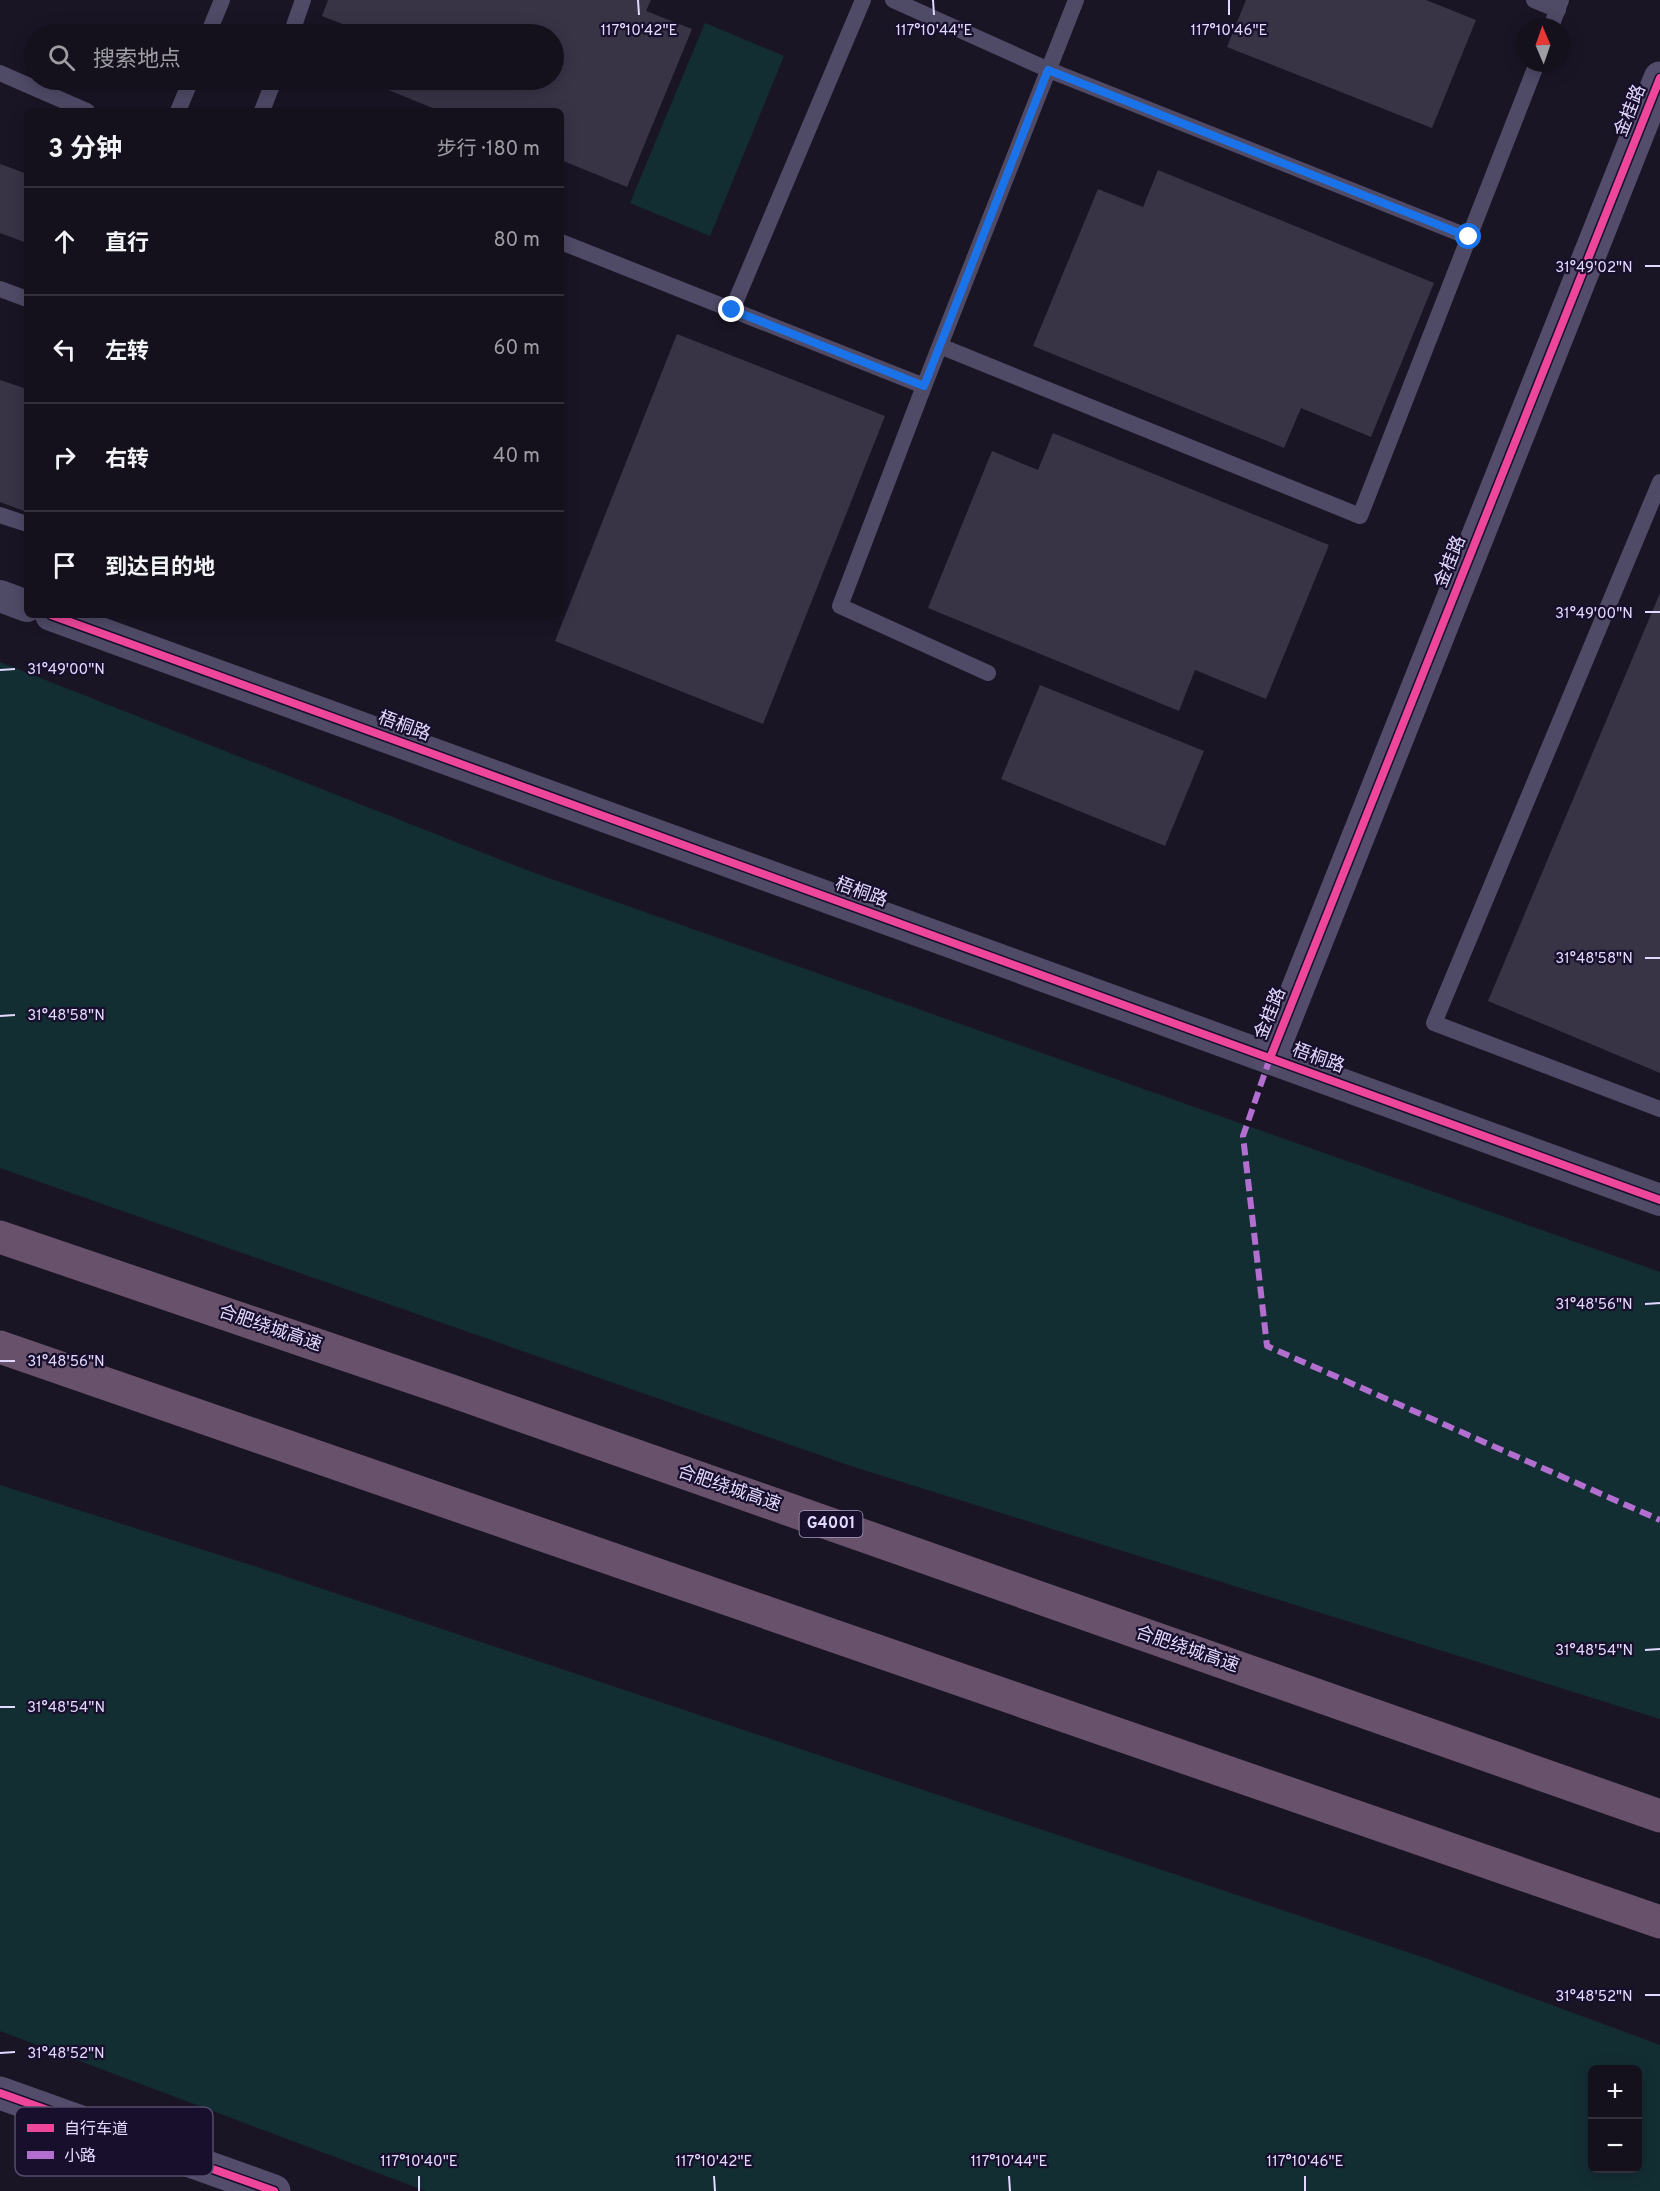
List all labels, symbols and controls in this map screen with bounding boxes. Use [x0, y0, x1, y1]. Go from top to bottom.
north arrow [1516, 18, 1570, 72]
text: 117°10'42"E [600, 22, 678, 41]
text: 117°10'44"E [895, 22, 973, 41]
text: 117°10'46"E [1191, 22, 1267, 41]
search box [24, 24, 564, 90]
icon: search [45, 41, 78, 74]
text: 搜索地点 [93, 47, 181, 74]
street label: 金桂路 [1610, 82, 1652, 140]
text: 3 分钟 [48, 134, 122, 167]
text: 步行 · 180 m [437, 137, 540, 163]
route start [1455, 223, 1481, 249]
icon: ahead [48, 225, 81, 258]
text: 80 m [494, 228, 540, 254]
text: 直行 [105, 231, 149, 258]
text: 31°49'02"N [1555, 259, 1633, 278]
route end [718, 296, 744, 322]
icon: left [48, 333, 81, 366]
text: 60 m [494, 336, 540, 362]
text: 左转 [105, 339, 149, 366]
icon: right [48, 441, 81, 474]
text: 40 m [493, 444, 540, 470]
text: 右转 [105, 447, 149, 474]
street label: 金桂路 [1430, 533, 1472, 591]
icon: arrive [48, 549, 81, 582]
text: 到达目的地 [105, 555, 215, 582]
text: 31°49'00"N [1555, 605, 1633, 624]
text: 31°49'00"N [27, 661, 105, 680]
street label: 梧桐路 [375, 707, 433, 747]
street label: 梧桐路 [832, 873, 890, 913]
text: 31°48'58"N [1555, 950, 1633, 969]
street label: 金桂路 [1250, 985, 1292, 1043]
text: 31°48'58"N [27, 1007, 105, 1026]
street label: 梧桐路 [1289, 1039, 1347, 1079]
text: 31°48'56"N [1555, 1296, 1633, 1315]
street label: 合肥绕城高速 [215, 1301, 325, 1357]
text: 31°48'56"N [27, 1353, 105, 1372]
street label: 合肥绕城高速 [674, 1461, 784, 1517]
road number: G4001 [800, 1511, 862, 1537]
street label: 合肥绕城高速 [1132, 1622, 1242, 1678]
text: 31°48'54"N [1555, 1642, 1633, 1661]
text: 31°48'54"N [27, 1699, 105, 1718]
text: 31°48'52"N [1555, 1988, 1633, 2007]
text: 31°48'52"N [27, 2045, 105, 2064]
map controls [1588, 2065, 1642, 2173]
button: + [1588, 2065, 1642, 2119]
legend [15, 2107, 213, 2176]
button: − [1588, 2119, 1642, 2173]
text: 自行车道 [64, 2120, 128, 2140]
text: 小路 [64, 2147, 96, 2167]
text: 117°10'40"E [380, 2153, 458, 2172]
text: 117°10'42"E [675, 2153, 753, 2172]
text: 117°10'44"E [970, 2153, 1048, 2172]
text: 117°10'46"E [1267, 2153, 1343, 2172]

